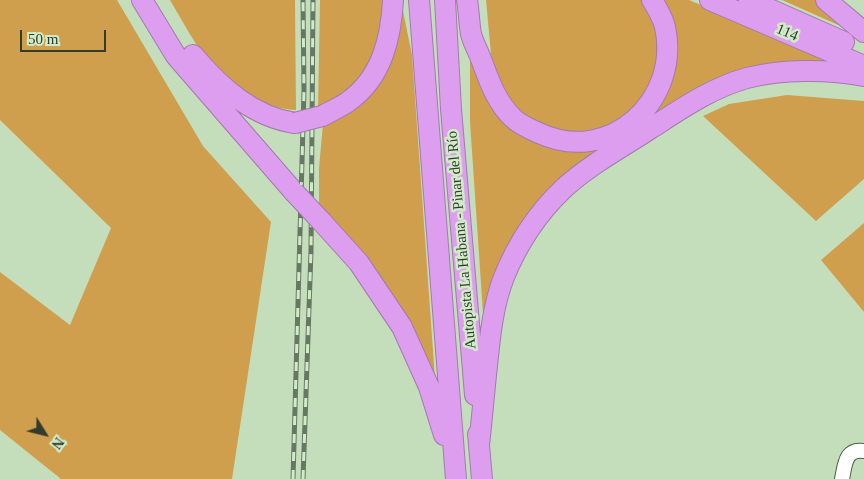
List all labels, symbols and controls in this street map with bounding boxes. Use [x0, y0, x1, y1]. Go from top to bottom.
scale bar [22, 20, 109, 52]
street label: 114 [773, 20, 801, 46]
text: 50 m [28, 31, 58, 47]
street label: Autopista La Habana - Pinar del Río [443, 130, 481, 350]
north arrow [20, 409, 70, 459]
text: N [48, 435, 67, 452]

